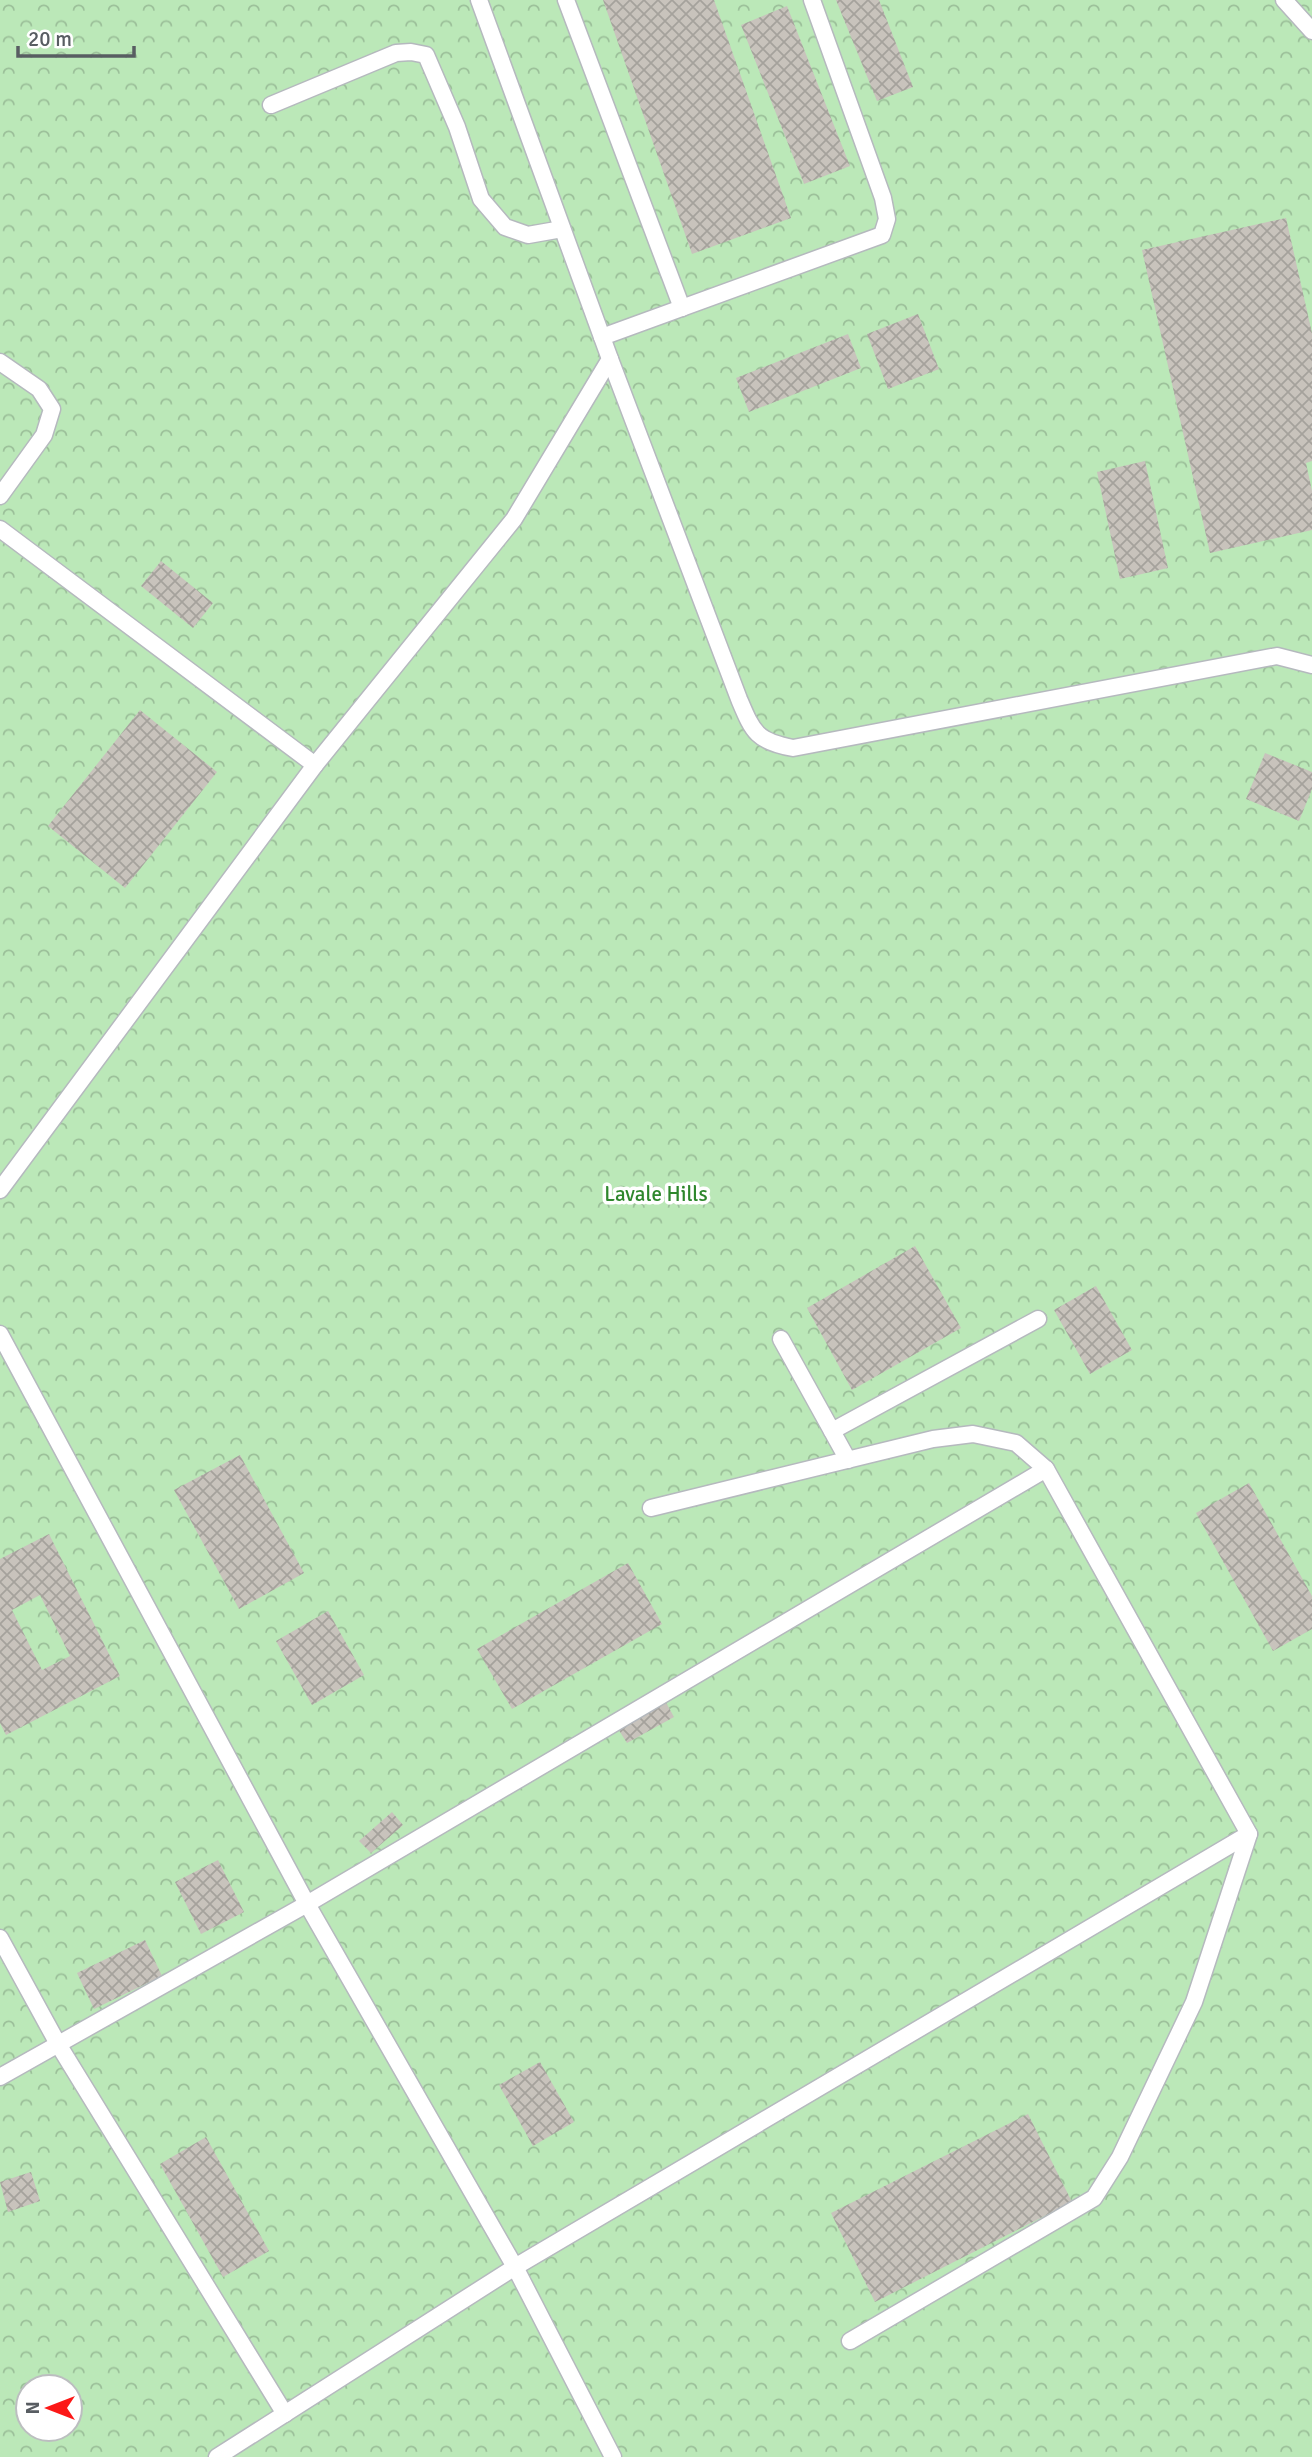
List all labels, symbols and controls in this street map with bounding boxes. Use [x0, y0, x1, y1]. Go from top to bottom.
scale bar [18, 14, 133, 58]
text: 20 m [28, 26, 72, 52]
park label: Lavale Hills [604, 1181, 708, 1207]
north arrow [14, 2373, 84, 2443]
text: N [21, 2401, 45, 2415]

